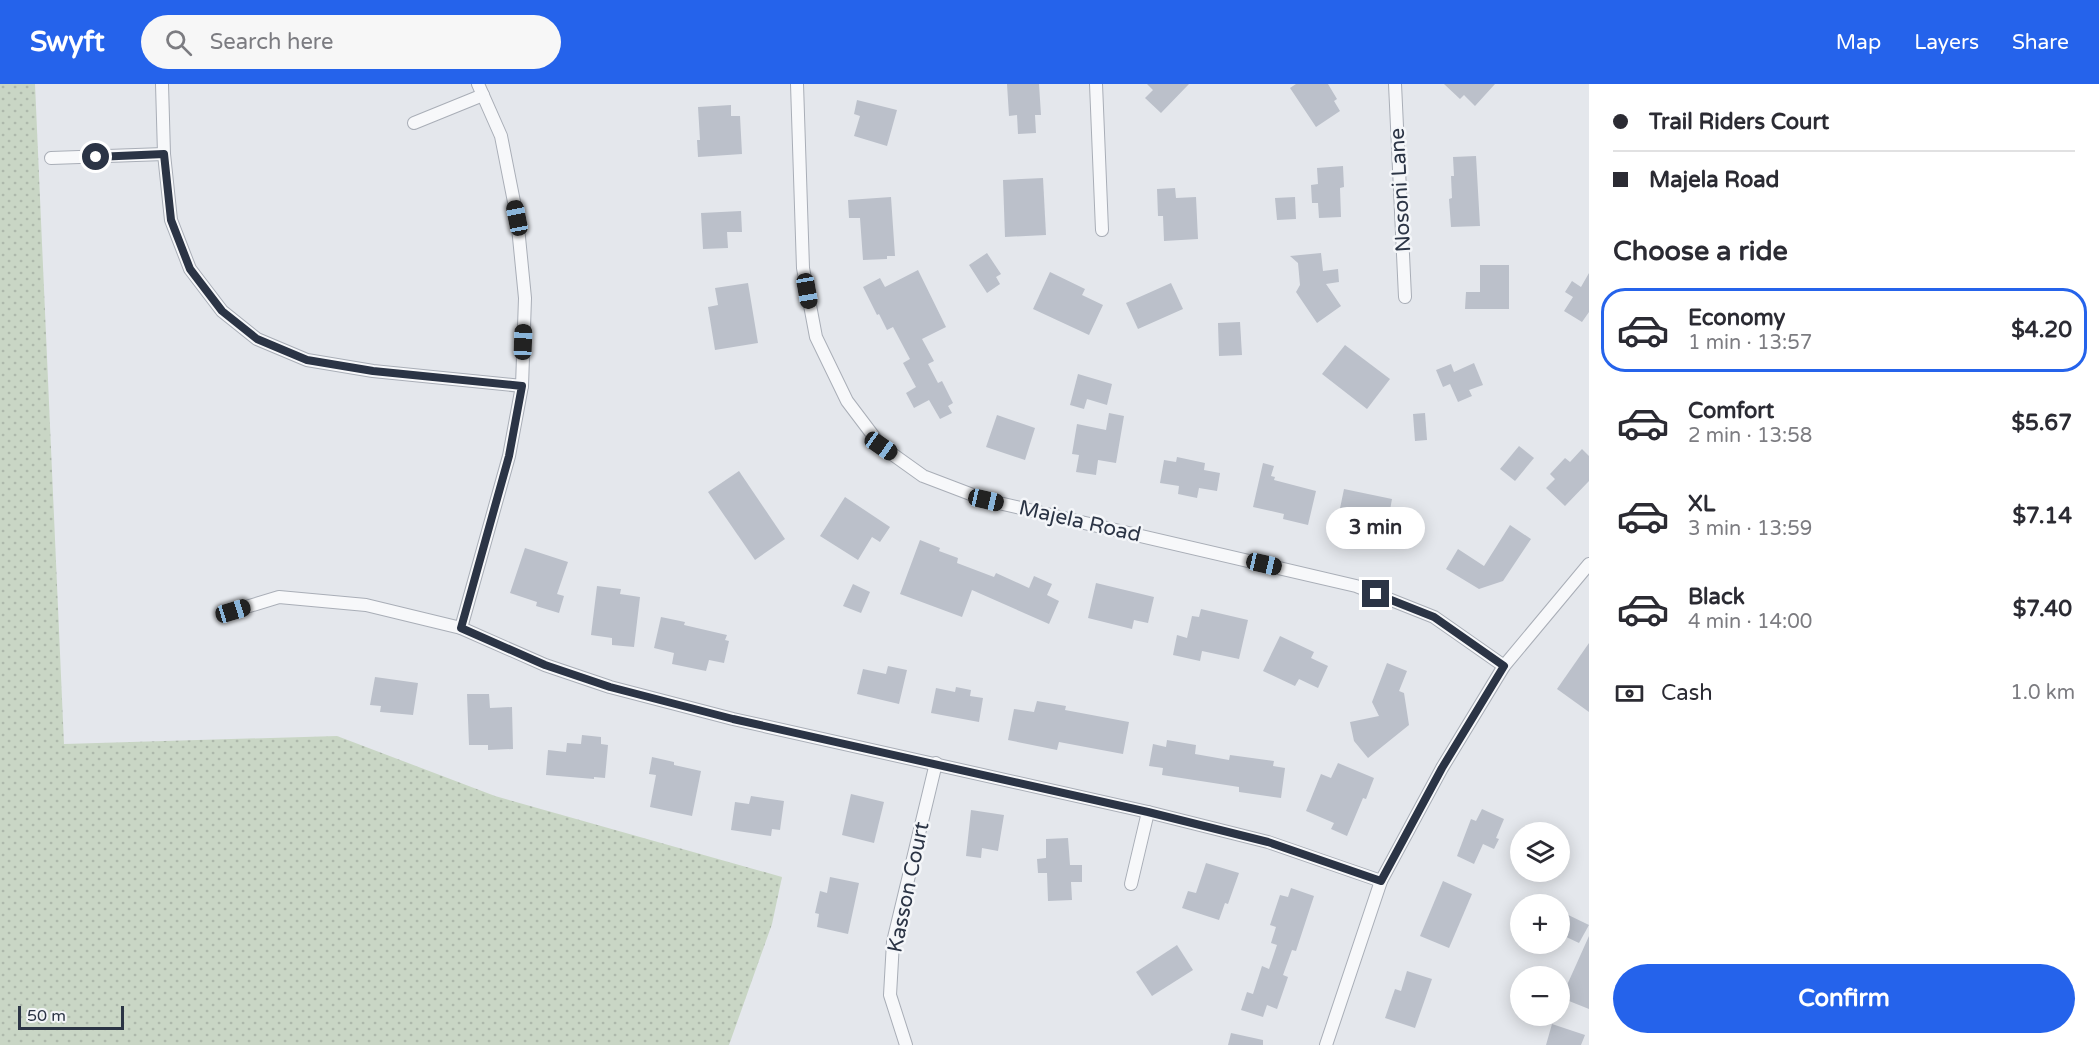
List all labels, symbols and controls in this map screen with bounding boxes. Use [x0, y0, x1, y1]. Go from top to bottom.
search box [141, 15, 561, 69]
text: Swyft [30, 25, 105, 59]
icon: search [162, 26, 195, 59]
text: Search here [210, 29, 333, 55]
text: Map [1836, 30, 1881, 55]
text: Layers [1914, 30, 1979, 55]
text: Share [2012, 30, 2069, 55]
text: Trail Riders Court [1649, 109, 1829, 135]
street label: Nosoni Lane [1385, 127, 1416, 253]
route start [82, 143, 109, 170]
text: Majela Road [1649, 167, 1780, 193]
car [505, 199, 529, 237]
text: Choose a ride [1613, 235, 1788, 268]
car [795, 272, 819, 310]
icon: car [1616, 303, 1670, 357]
text: Economy [1688, 305, 1785, 331]
text: $4.20 [2011, 317, 2072, 343]
car [513, 324, 533, 360]
text: 1 min · 13:57 [1688, 331, 1812, 355]
icon: car [1616, 396, 1670, 450]
text: Comfort [1688, 398, 1774, 424]
text: $5.67 [2011, 410, 2072, 436]
text: 2 min · 13:58 [1688, 424, 1812, 448]
car [861, 428, 901, 464]
car [966, 487, 1006, 513]
icon: car [1616, 489, 1670, 543]
text: XL [1688, 491, 1715, 517]
street label: Majela Road [1016, 495, 1143, 548]
text: $7.14 [2012, 503, 2072, 529]
callout: 3 min [1326, 507, 1426, 549]
text: 3 min [1349, 516, 1402, 540]
text: 3 min · 13:59 [1688, 517, 1812, 541]
car [1244, 551, 1284, 577]
route end [1362, 580, 1389, 607]
icon: car [1616, 582, 1670, 636]
text: Black [1688, 584, 1745, 610]
text: $7.40 [2013, 596, 2072, 622]
car [213, 597, 253, 625]
text: 4 min · 14:00 [1688, 610, 1812, 634]
icon: cash [1613, 677, 1646, 710]
text: Cash [1661, 680, 1713, 706]
text: 1.0 km [2010, 681, 2075, 705]
street label: Kasson Court [882, 819, 935, 955]
map controls [1510, 822, 1570, 1026]
button: layers [1510, 822, 1570, 882]
button: + [1510, 894, 1570, 954]
button: Confirm [1613, 964, 2075, 1033]
button: − [1510, 966, 1570, 1026]
scale bar [18, 1003, 124, 1030]
text: 50 m [27, 1006, 66, 1026]

